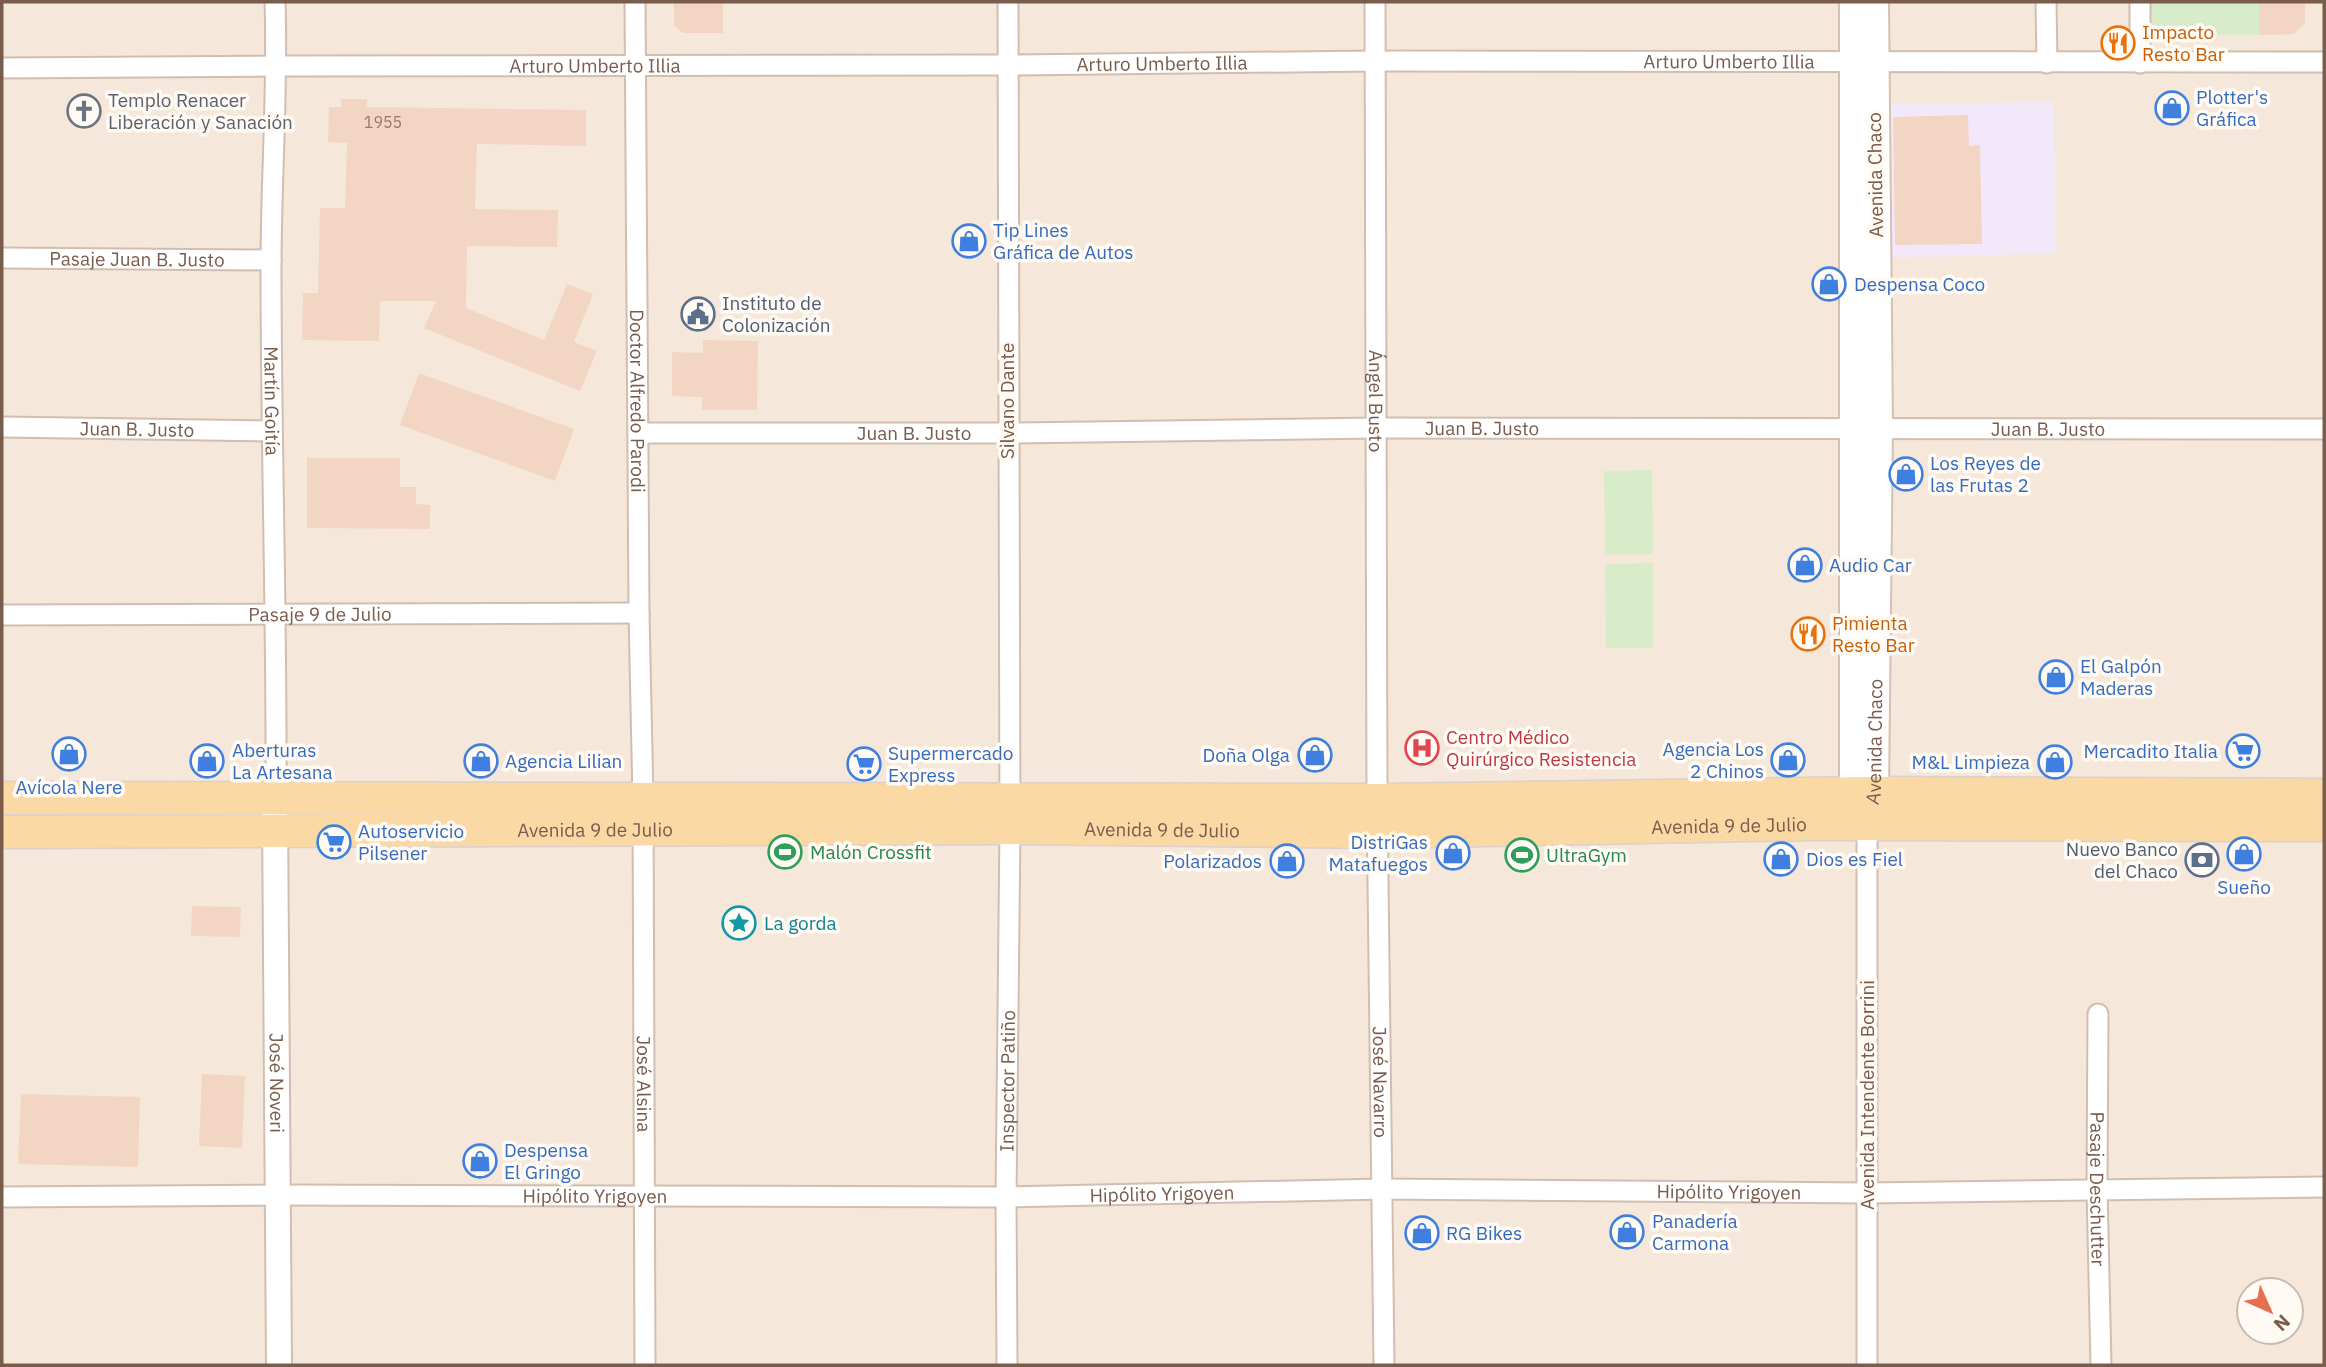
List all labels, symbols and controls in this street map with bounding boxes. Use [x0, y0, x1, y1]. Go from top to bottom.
place label: Impacto Resto Bar [2142, 20, 2225, 66]
restaurant icon: Impacto Resto Bar [2099, 24, 2137, 62]
street label: Arturo Umberto Illia [1643, 49, 1815, 73]
street label: Arturo Umberto Illia [1076, 50, 1248, 76]
street label: Arturo Umberto Illia [509, 53, 681, 78]
place label: Plotter's Gráfica [2196, 85, 2268, 131]
place label: Templo Renacer Liberación y Sanación [108, 88, 293, 134]
shop icon: Plotter's Gráfica [2153, 89, 2191, 127]
church icon: Templo Renacer Liberación y Sanación [65, 92, 103, 130]
house number: 1955 [364, 112, 402, 132]
street label: Avenida Chaco [1862, 112, 1888, 238]
place label: Tip Lines Gráfica de Autos [993, 218, 1134, 264]
shop icon: Tip Lines Gráfica de Autos [950, 222, 988, 260]
street label: Pasaje Juan B. Justo [49, 246, 225, 272]
shop icon: Despensa Coco [1810, 265, 1848, 303]
place label: Despensa Coco [1854, 272, 1985, 296]
place label: Instituto de Colonización [722, 291, 831, 337]
public building icon: Instituto de Colonización [679, 295, 717, 333]
street label: Doctor Alfredo Parodi [625, 309, 650, 493]
street label: Silvano Dante [995, 343, 1019, 459]
street label: Martín Goitía [259, 346, 285, 456]
street label: Ángel Busto [1364, 350, 1388, 452]
street label: Juan B. Justo [80, 416, 194, 442]
street label: Juan B. Justo [1425, 416, 1539, 440]
street label: Juan B. Justo [1991, 417, 2105, 441]
street label: Juan B. Justo [857, 421, 971, 445]
place label: Los Reyes de las Frutas 2 [1930, 451, 2041, 497]
shop icon: Los Reyes de las Frutas 2 [1887, 455, 1925, 493]
shop icon: Audio Car [1786, 546, 1824, 584]
place label: Audio Car [1829, 553, 1912, 577]
street label: Pasaje 9 de Julio [248, 602, 392, 626]
place label: Pimienta Resto Bar [1832, 611, 1915, 657]
restaurant icon: Pimienta Resto Bar [1789, 615, 1827, 653]
place label: El Galpón Maderas [2080, 654, 2162, 700]
shop icon: El Galpón Maderas [2037, 658, 2075, 696]
street label: Avenida Chaco [1860, 679, 1887, 807]
place label: Centro Médico Quirúrgico Resistencia [1446, 725, 1636, 771]
hospital icon: Centro Médico Quirúrgico Resistencia [1403, 729, 1441, 767]
supermarket icon: Mercadito Italia [2224, 732, 2262, 770]
shop icon: Avícola Nere [50, 735, 88, 773]
shop icon: Doña Olga [1296, 736, 1334, 774]
place label: Agencia Los 2 Chinos [1663, 737, 1764, 783]
place label: Aberturas La Artesana [232, 738, 333, 784]
place label: Mercadito Italia [2084, 739, 2218, 763]
place label: Supermercado Express [888, 741, 1014, 787]
shop icon: Agencia Los 2 Chinos [1769, 741, 1807, 779]
shop icon: Aberturas La Artesana [188, 742, 226, 780]
shop icon: Agencia Lilian [462, 742, 500, 780]
place label: Doña Olga [1202, 743, 1290, 767]
shop icon: M&L Limpieza [2036, 743, 2074, 781]
supermarket icon: Supermercado Express [845, 745, 883, 783]
place label: Agencia Lilian [505, 749, 622, 773]
place label: M&L Limpieza [1911, 750, 2030, 774]
place label: Avícola Nere [16, 775, 122, 799]
street label: Avenida 9 de Julio [1651, 812, 1807, 839]
street label: Avenida 9 de Julio [517, 817, 673, 842]
street label: Avenida 9 de Julio [1084, 817, 1240, 842]
place label: Autoservicio Pilsener [358, 819, 464, 865]
supermarket icon: Autoservicio Pilsener [315, 823, 353, 861]
place label: DistriGas Matafuegos [1328, 830, 1428, 876]
sports icon: Malón Crossfit [766, 833, 804, 871]
shop icon: DistriGas Matafuegos [1434, 834, 1472, 872]
shop icon: Sueño [2225, 835, 2263, 873]
sports icon: UltraGym [1503, 836, 1541, 874]
place label: Nuevo Banco del Chaco [2066, 837, 2178, 883]
place label: Malón Crossfit [810, 840, 932, 864]
shop icon: Dios es Fiel [1762, 840, 1800, 878]
bank icon: Nuevo Banco del Chaco [2183, 841, 2221, 879]
shop icon: Polarizados [1268, 842, 1306, 880]
place label: UltraGym [1546, 843, 1627, 867]
place label: Dios es Fiel [1806, 847, 1903, 871]
place label: Polarizados [1163, 849, 1262, 873]
place label: Sueño [2217, 875, 2271, 899]
place icon: La gorda [720, 904, 758, 942]
place label: La gorda [764, 911, 837, 935]
street label: Avenida Intendente Borrini [1855, 980, 1879, 1210]
street label: Inspector Patiño [994, 1010, 1020, 1152]
street label: José Navarro [1368, 1026, 1393, 1138]
street label: José Noveri [265, 1033, 289, 1133]
street label: José Alsina [632, 1035, 656, 1132]
street label: Pasaje Deschutter [2085, 1112, 2111, 1267]
place label: Despensa El Gringo [504, 1138, 588, 1184]
shop icon: Despensa El Gringo [461, 1142, 499, 1180]
street label: Hipólito Yrigoyen [1656, 1179, 1801, 1204]
street label: Hipólito Yrigoyen [1089, 1180, 1235, 1207]
street label: Hipólito Yrigoyen [523, 1184, 667, 1208]
place label: Panadería Carmona [1652, 1209, 1738, 1255]
shop icon: Panadería Carmona [1608, 1213, 1646, 1251]
shop icon: RG Bikes [1403, 1214, 1441, 1252]
place label: RG Bikes [1446, 1221, 1522, 1245]
north arrow [2235, 1276, 2305, 1346]
text: N [2269, 1310, 2295, 1336]

